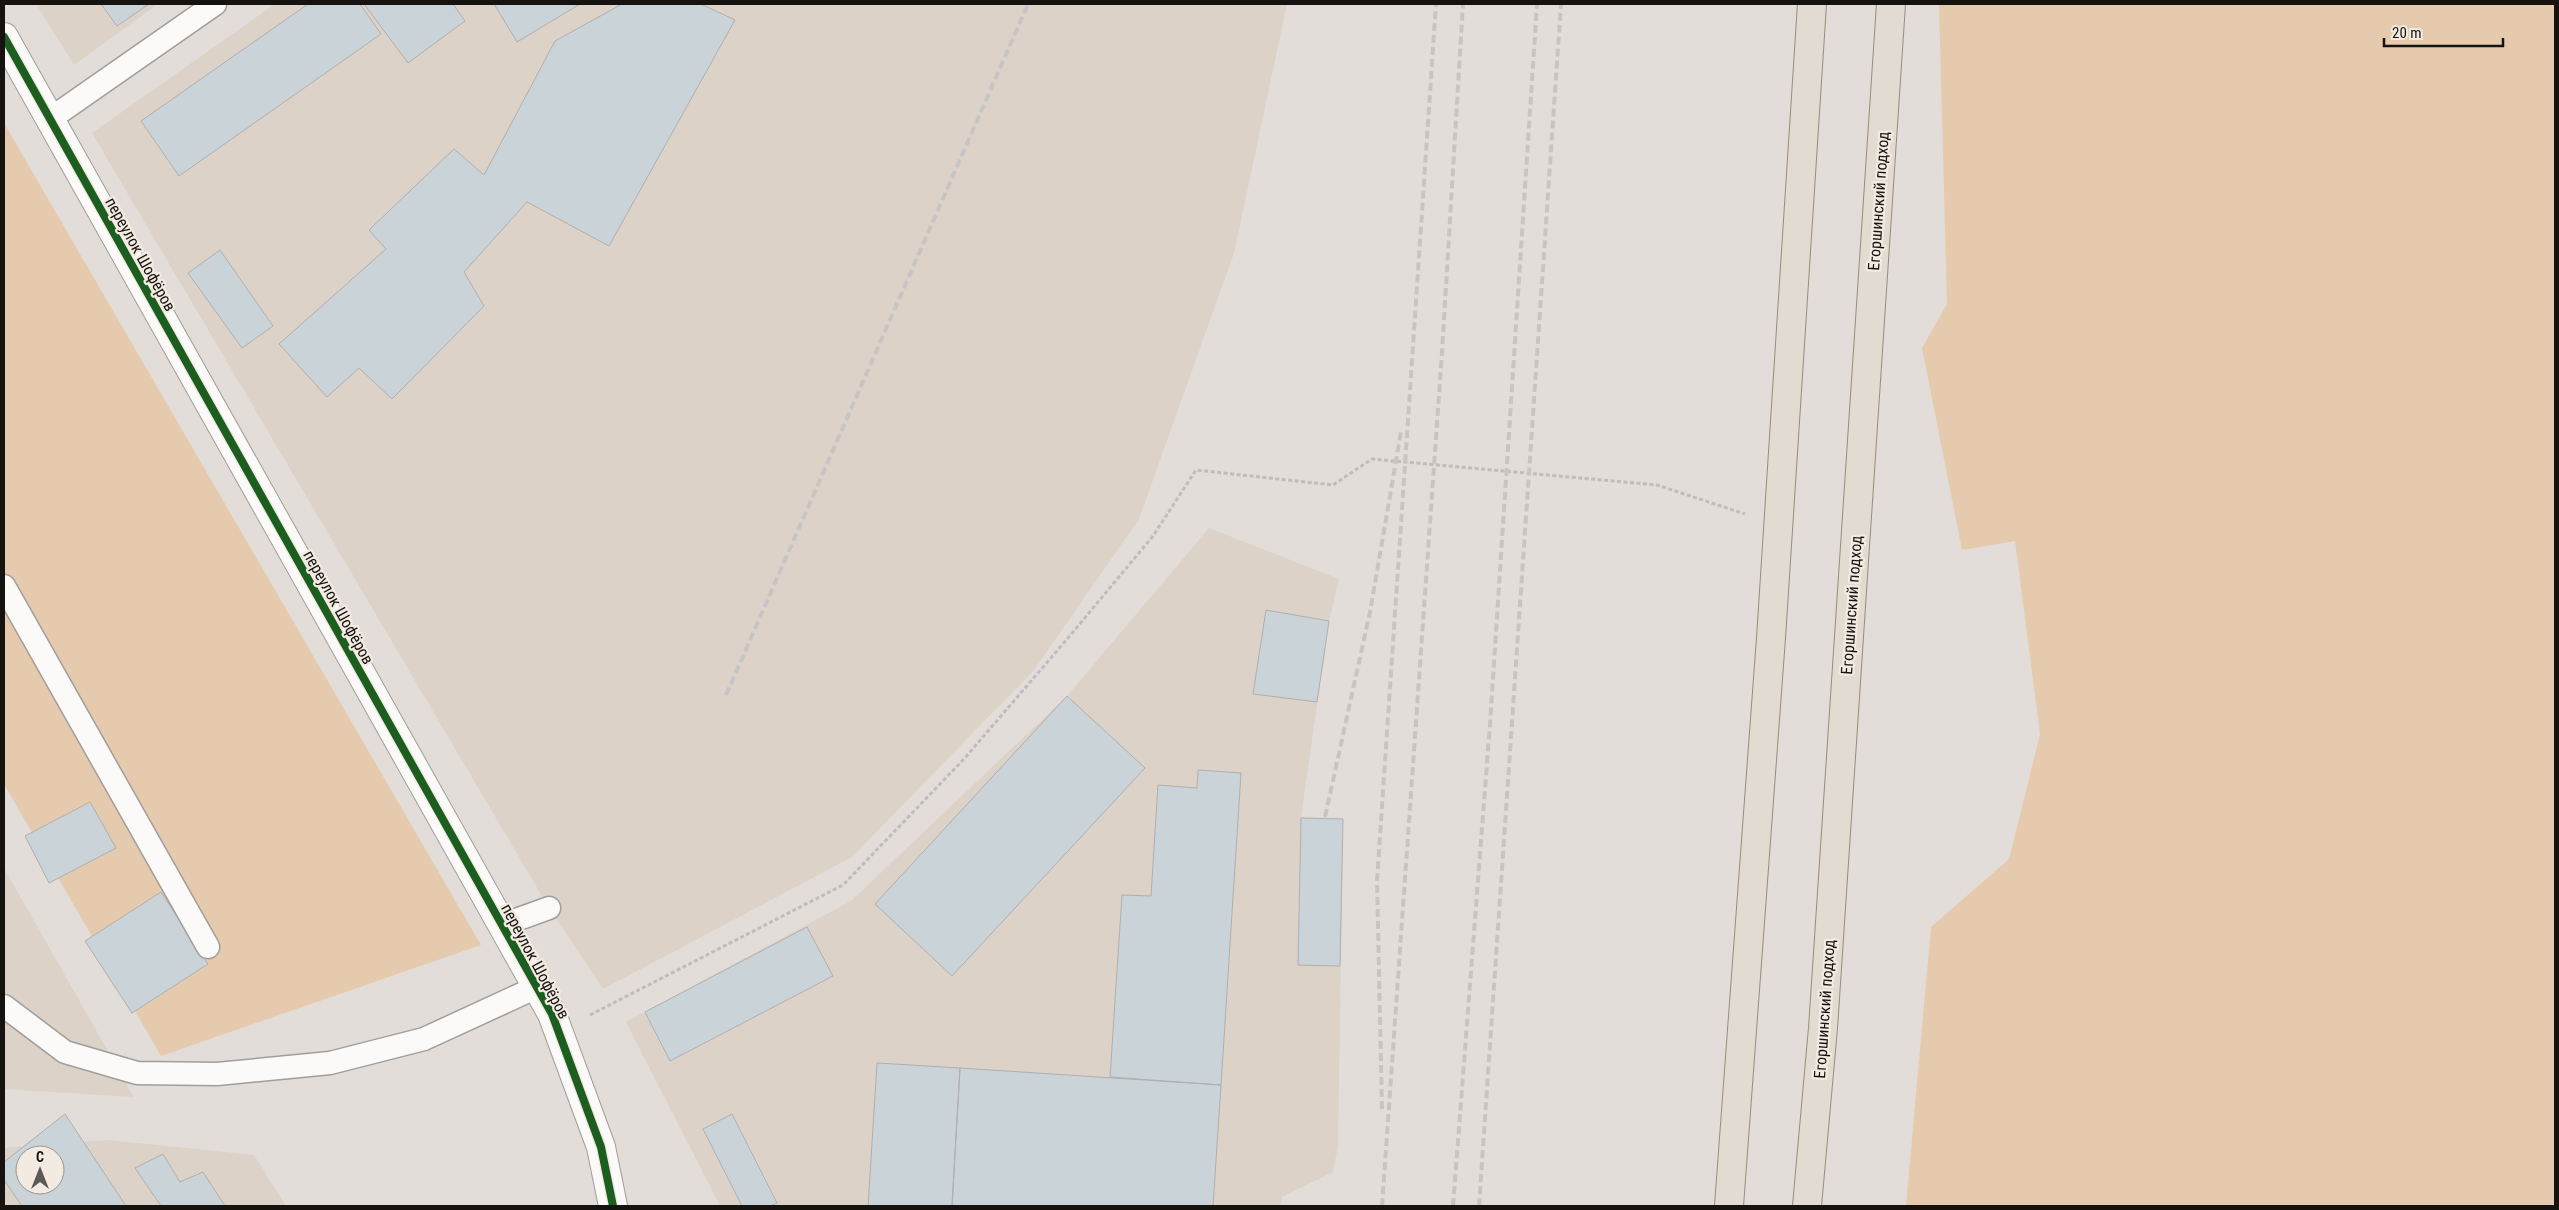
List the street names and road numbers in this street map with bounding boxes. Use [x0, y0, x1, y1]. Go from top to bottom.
street label: Егоршинский подход [1864, 130, 1893, 271]
street label: переулок Шофёров [101, 194, 180, 315]
street label: Егоршинский подход [1837, 534, 1866, 675]
street label: переулок Шофёров [299, 547, 378, 668]
street label: переулок Шофёров [497, 901, 574, 1022]
street label: Егоршинский подход [1810, 938, 1839, 1079]

